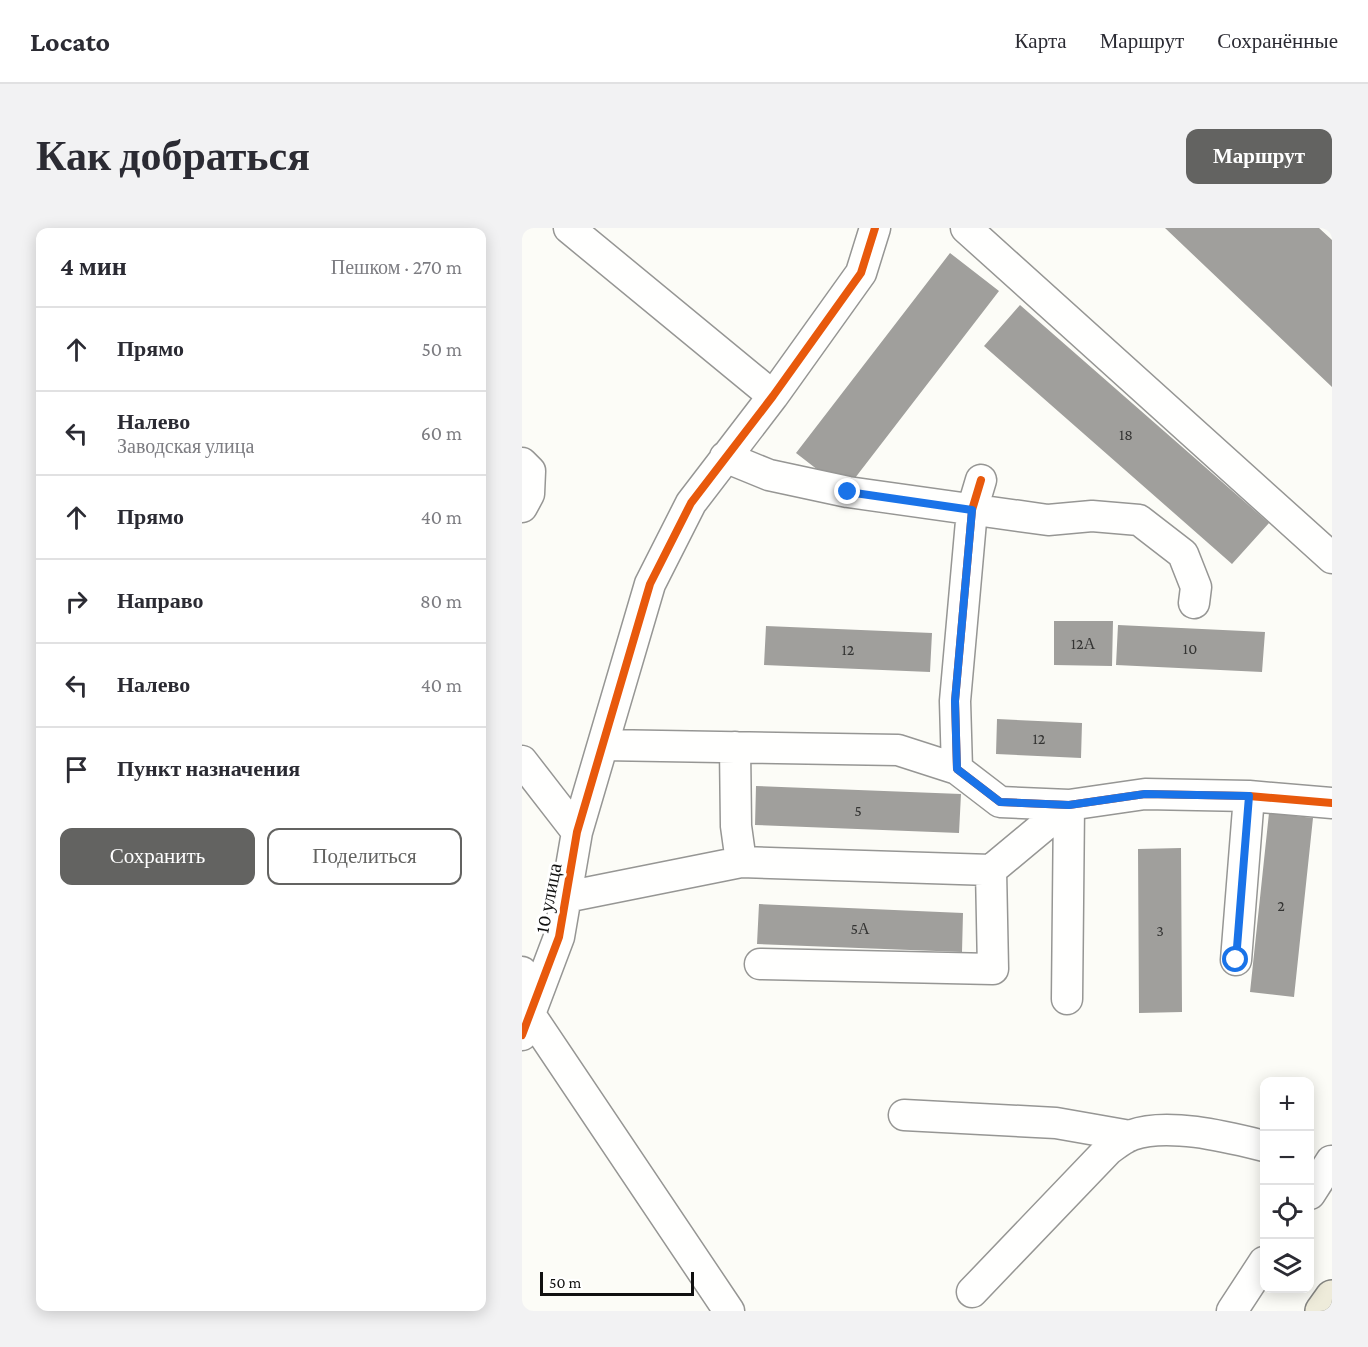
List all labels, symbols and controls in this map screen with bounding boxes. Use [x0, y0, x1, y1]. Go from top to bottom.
text: Locato [30, 26, 110, 57]
text: Карта [1015, 29, 1067, 53]
text: Маршрут [1100, 29, 1184, 53]
text: Сохранённые [1217, 29, 1338, 53]
button: Маршрут [1186, 129, 1332, 184]
text: Как добраться [36, 132, 310, 179]
text: 4 мин [60, 252, 127, 281]
text: Пешком · 270 m [331, 256, 462, 278]
icon: ahead [60, 333, 93, 366]
text: Прямо [117, 336, 184, 361]
text: 50 m [421, 338, 462, 360]
text: Налево [117, 409, 190, 434]
icon: left [60, 417, 93, 450]
text: 60 m [421, 422, 462, 444]
house number: 18 [1119, 426, 1133, 443]
text: Заводская улица [117, 435, 254, 457]
route end [834, 478, 860, 504]
icon: ahead [60, 501, 93, 534]
text: Прямо [117, 504, 184, 529]
text: 40 m [421, 506, 462, 528]
icon: right [60, 585, 93, 618]
text: Направо [117, 588, 203, 613]
text: 80 m [420, 590, 462, 612]
house number: 12А [1071, 635, 1096, 652]
house number: 10 [1183, 640, 1197, 657]
house number: 12 [842, 641, 855, 658]
icon: left [60, 669, 93, 702]
text: Налево [117, 672, 190, 697]
text: 40 m [421, 674, 462, 696]
house number: 12 [1033, 730, 1046, 747]
icon: arrive [60, 753, 93, 786]
text: Пункт назначения [117, 756, 300, 781]
house number: 5 [854, 802, 862, 819]
button: Сохранить [60, 828, 255, 885]
button: Поделиться [267, 828, 462, 885]
street label: 10 улица [530, 861, 567, 935]
house number: 2 [1277, 897, 1285, 914]
house number: 5А [850, 920, 870, 937]
house number: 3 [1156, 922, 1164, 939]
route start [1222, 946, 1248, 972]
map controls [1260, 1077, 1314, 1293]
button: + [1260, 1077, 1314, 1131]
button: − [1260, 1131, 1314, 1185]
button: locate [1260, 1185, 1314, 1239]
button: layers [1260, 1239, 1314, 1293]
scale bar [540, 1269, 694, 1296]
text: 50 m [549, 1274, 581, 1291]

